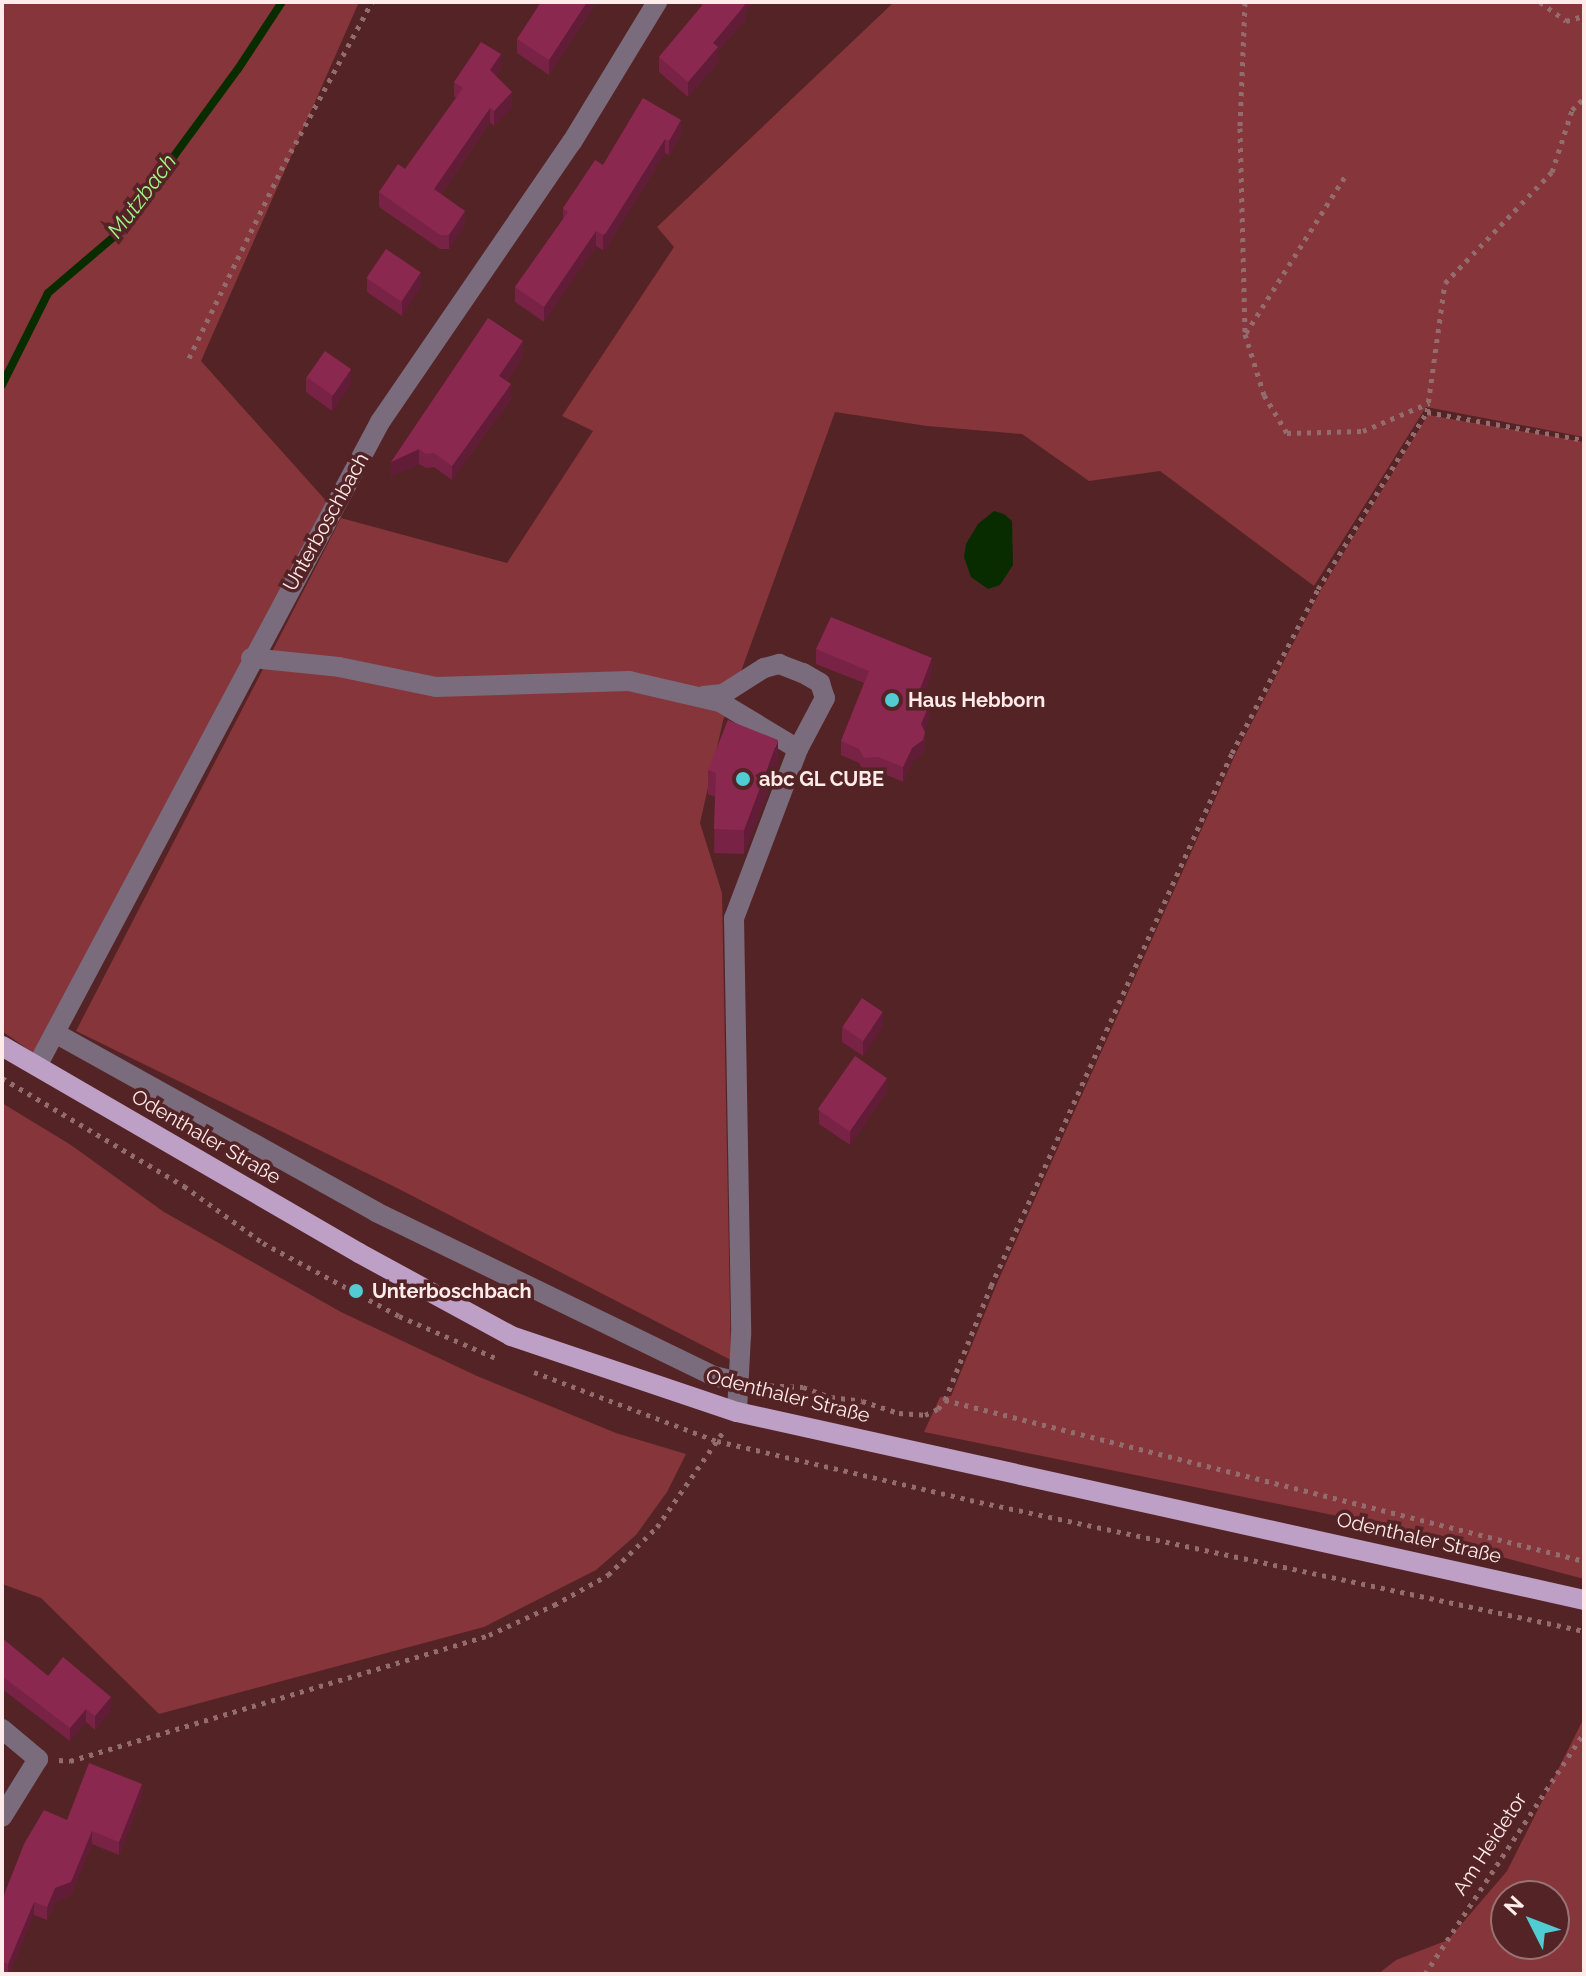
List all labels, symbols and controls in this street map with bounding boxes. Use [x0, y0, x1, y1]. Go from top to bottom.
water label: Mutzbach [102, 149, 182, 243]
street label: Unterboschbach [278, 449, 374, 595]
place label: Haus Hebborn [908, 688, 1045, 712]
marker: Haus Hebborn [883, 691, 901, 709]
place label: abc GL CUBE [759, 767, 885, 791]
marker: abc GL CUBE [734, 770, 752, 788]
street label: Odenthaler Straße [127, 1084, 285, 1190]
place label: Unterboschbach [372, 1279, 532, 1303]
marker: Unterboschbach [347, 1282, 365, 1300]
street label: Odenthaler Straße [703, 1364, 873, 1428]
street label: Odenthaler Straße [1334, 1507, 1504, 1569]
street label: Am Heidetor [1448, 1788, 1532, 1900]
north arrow [1490, 1880, 1570, 1960]
text: N [1498, 1890, 1529, 1920]

